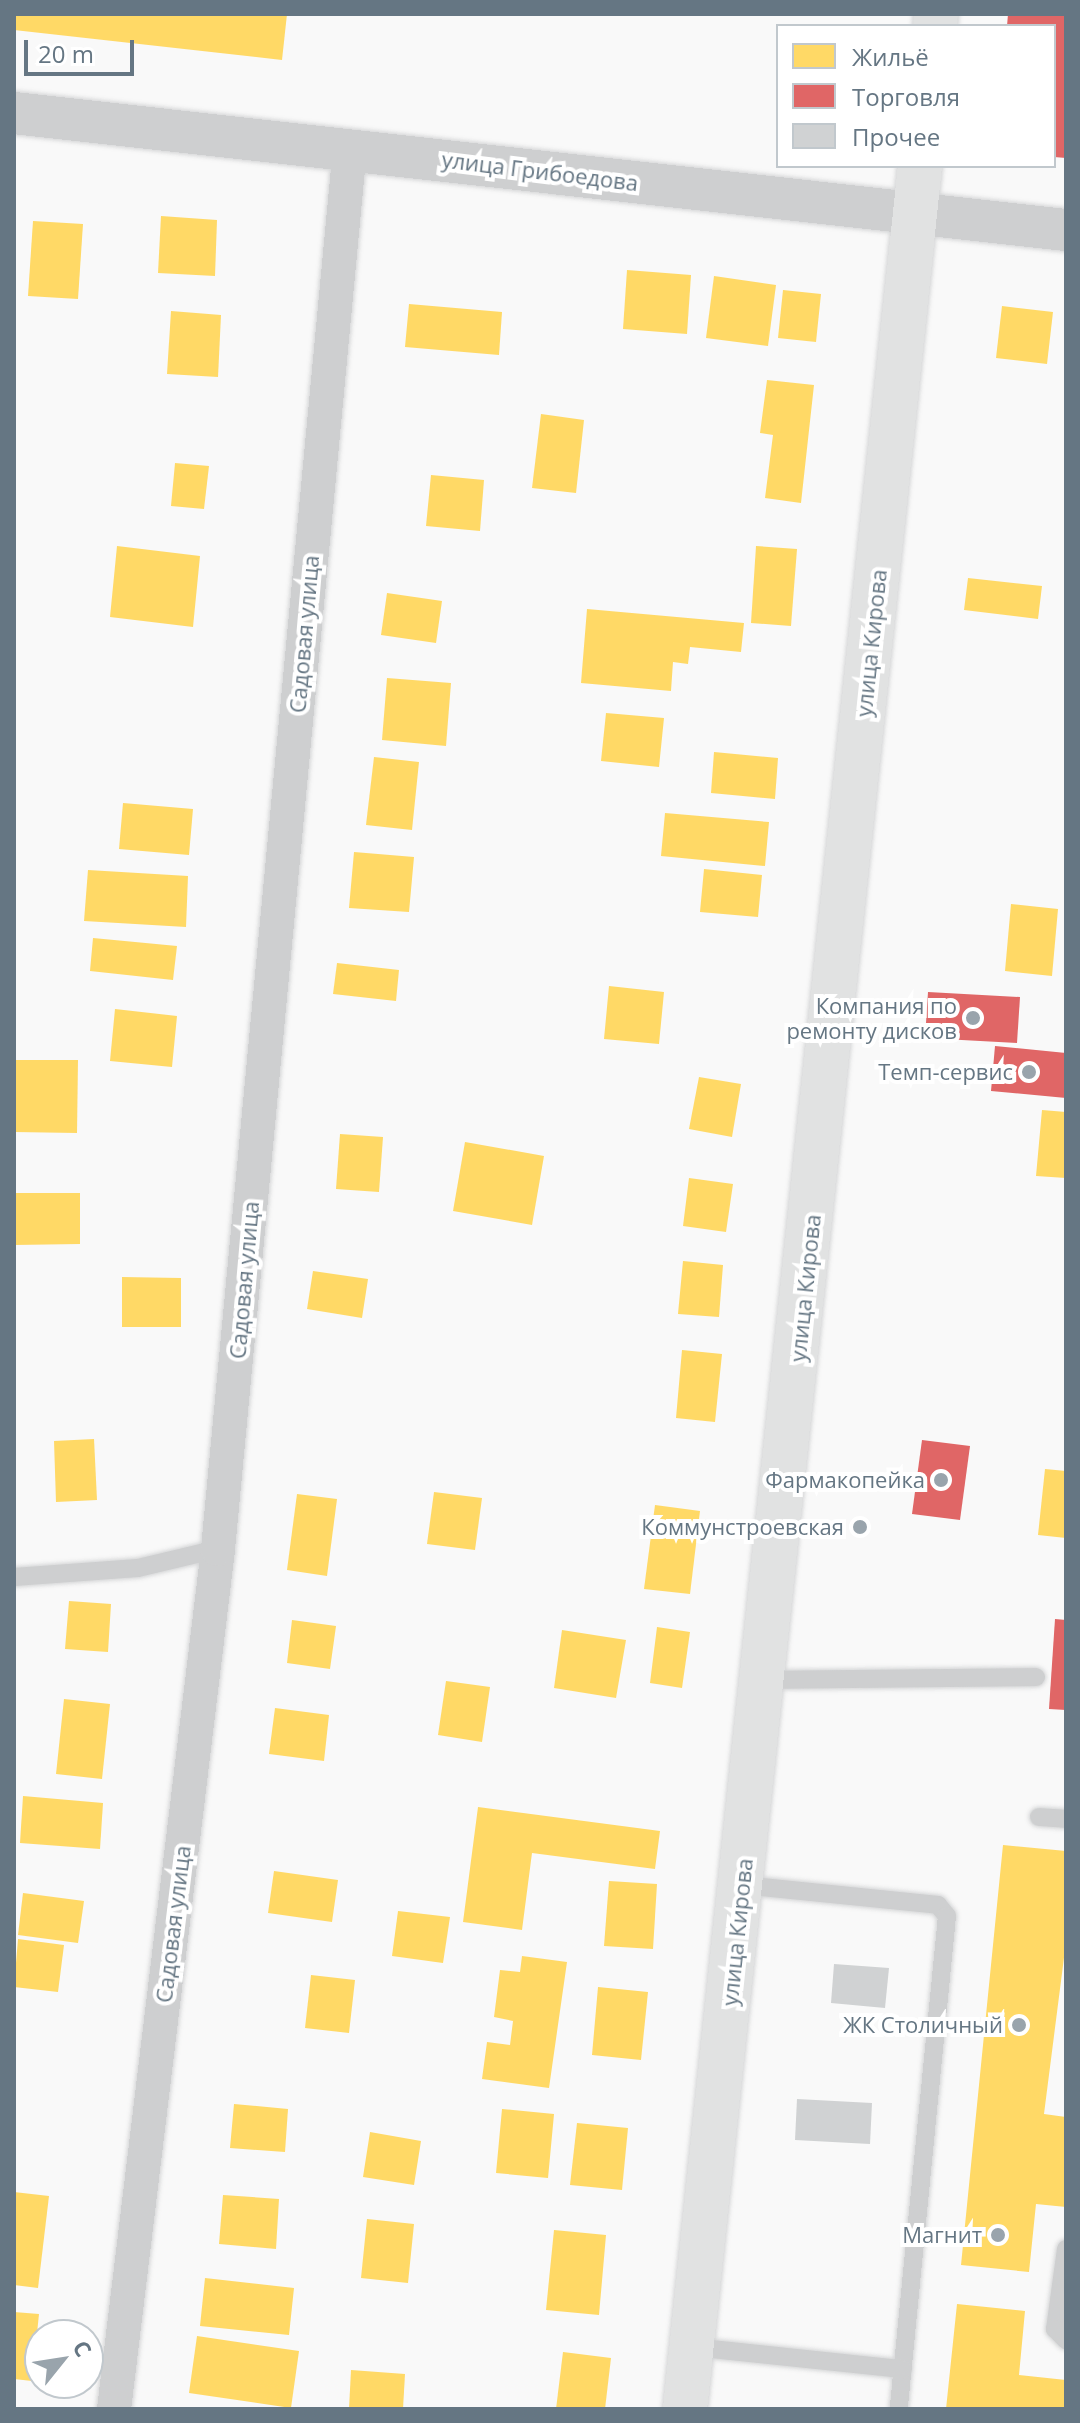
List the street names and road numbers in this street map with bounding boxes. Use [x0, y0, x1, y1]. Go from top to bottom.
street label: улица Грибоедова [440, 146, 640, 196]
street label: Садовая улица [284, 554, 324, 714]
street label: улица Кирова [850, 568, 892, 718]
street label: Садовая улица [224, 1200, 264, 1360]
street label: улица Кирова [784, 1213, 826, 1363]
street label: Садовая улица [150, 1844, 196, 2004]
street label: улица Кирова [716, 1857, 758, 2007]

